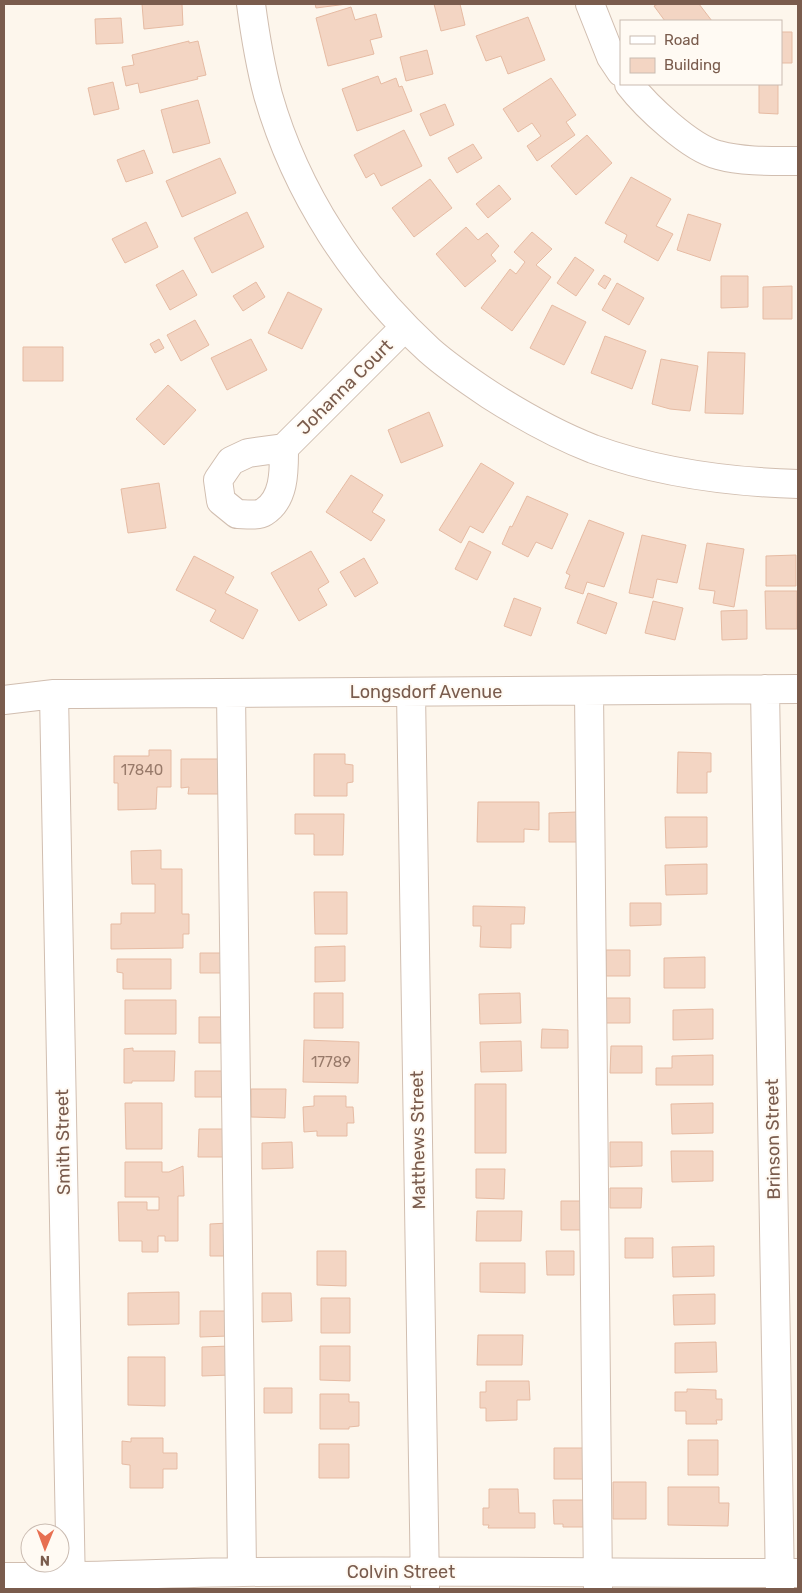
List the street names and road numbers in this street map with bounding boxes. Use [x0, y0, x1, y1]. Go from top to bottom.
street label: Johanna Court [293, 335, 397, 439]
street label: Longsdorf Avenue [350, 681, 502, 703]
street label: Matthews Street [406, 1070, 430, 1210]
street label: Brinson Street [761, 1078, 785, 1200]
street label: Smith Street [51, 1089, 75, 1195]
street label: Colvin Street [347, 1561, 455, 1583]

